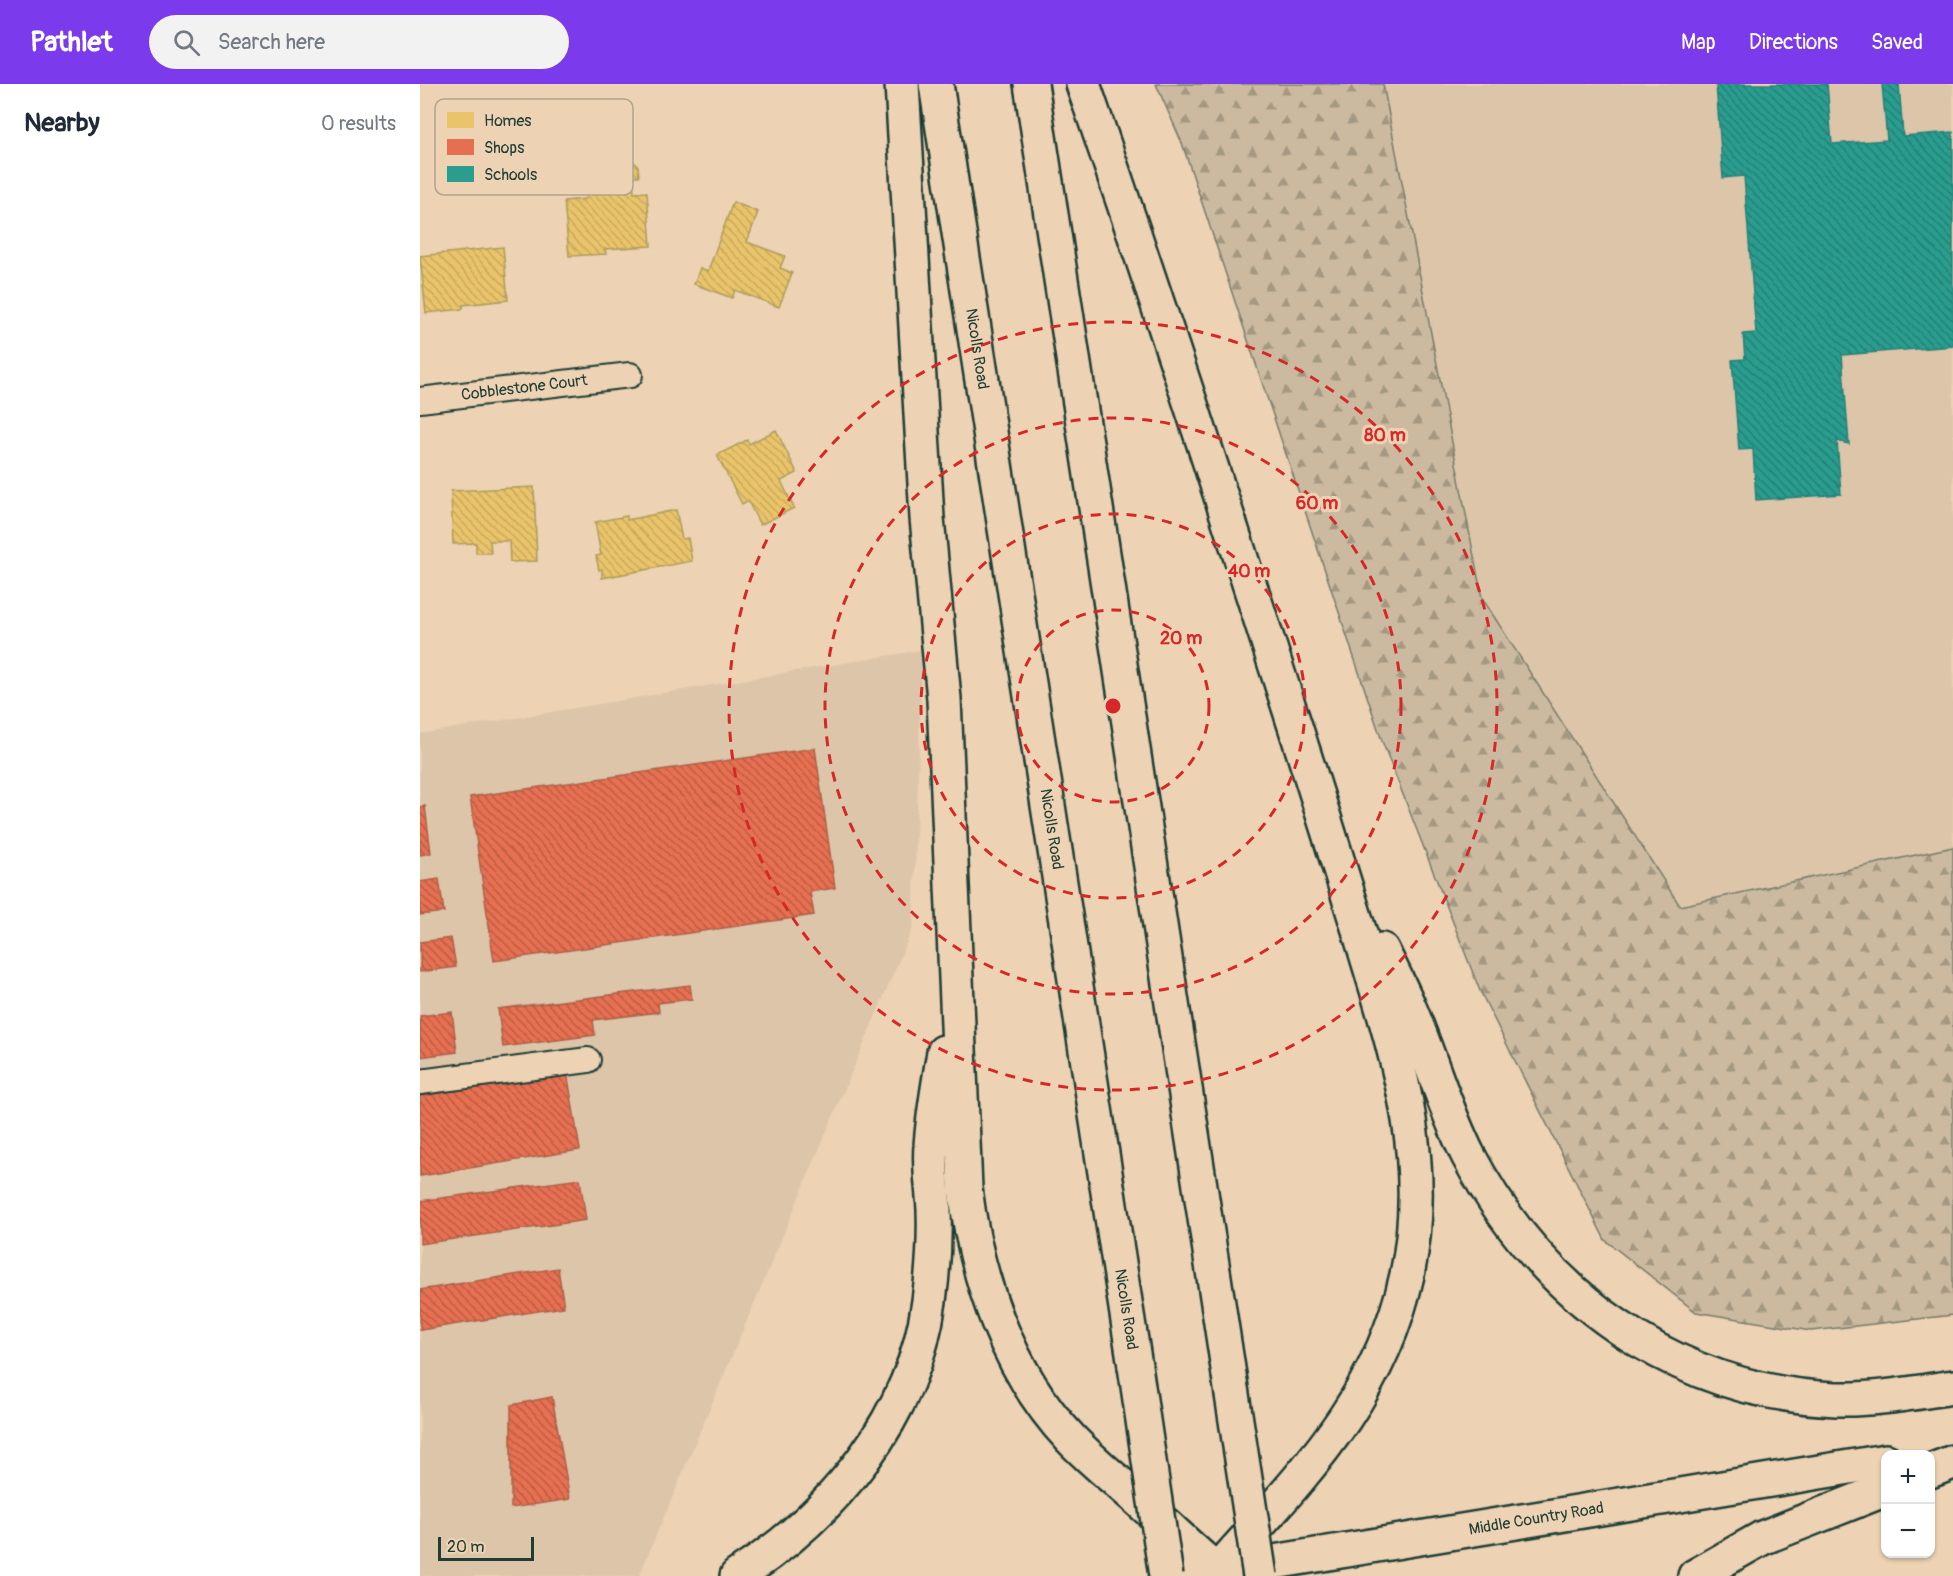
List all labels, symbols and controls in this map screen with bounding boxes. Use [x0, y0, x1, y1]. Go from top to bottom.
search box [149, 15, 569, 69]
text: Pathlet [30, 25, 113, 60]
icon: search [170, 26, 203, 59]
text: Search here [218, 28, 325, 56]
text: Map [1681, 29, 1716, 56]
text: Directions [1749, 29, 1838, 56]
text: Saved [1871, 29, 1923, 56]
legend [435, 99, 633, 195]
text: Nearby [24, 107, 100, 139]
text: 0 results [321, 111, 396, 136]
text: Homes [484, 111, 532, 131]
text: Shops [484, 138, 524, 158]
text: Schools [484, 165, 537, 185]
street label: Nicolls Road [961, 307, 993, 391]
street label: Cobblestone Court [460, 370, 589, 405]
text: 80 m [1364, 424, 1406, 447]
text: 60 m [1296, 492, 1338, 515]
text: 40 m [1228, 560, 1270, 583]
text: 20 m [1160, 627, 1202, 650]
centre of rings [1103, 696, 1123, 716]
street label: Nicolls Road [1035, 787, 1068, 871]
street label: Nicolls Road [1110, 1267, 1142, 1351]
map controls [1881, 1450, 1935, 1558]
button: + [1881, 1450, 1935, 1504]
street label: Middle Country Road [1467, 1498, 1605, 1540]
button: − [1881, 1504, 1935, 1558]
scale bar [438, 1534, 534, 1562]
text: 20 m [447, 1537, 485, 1557]

